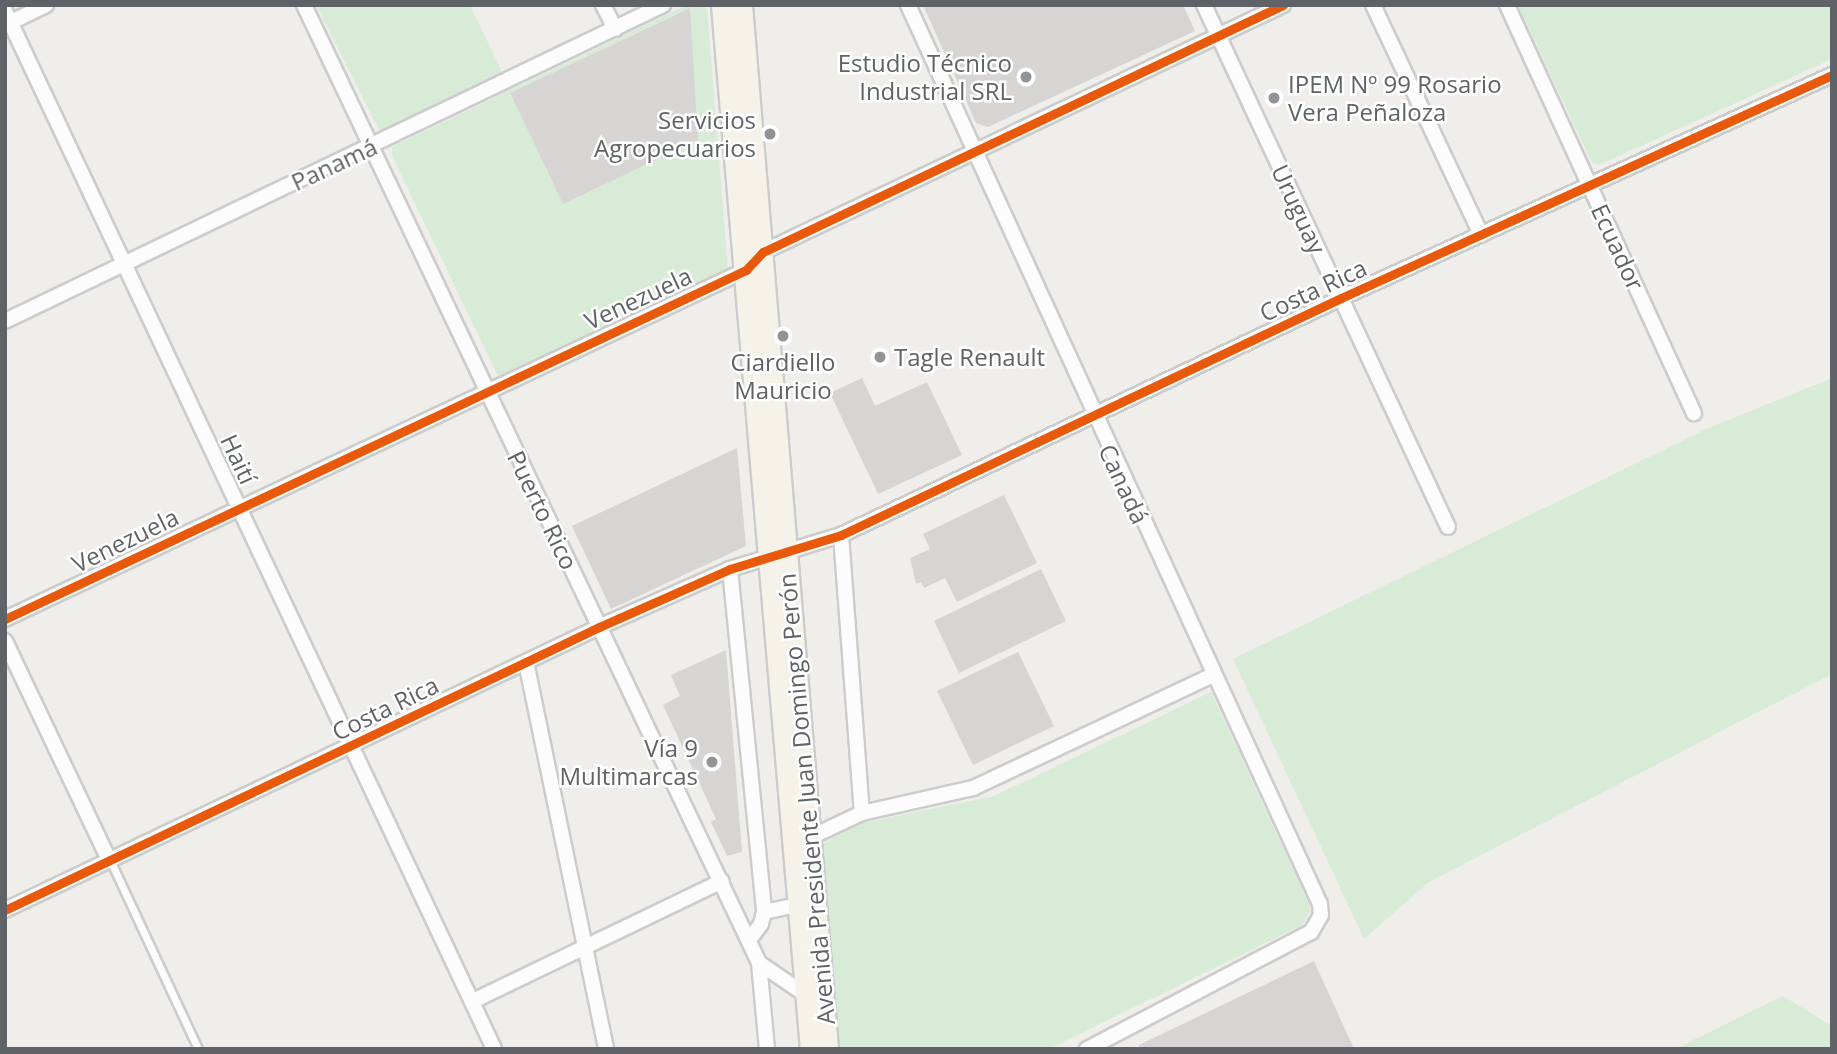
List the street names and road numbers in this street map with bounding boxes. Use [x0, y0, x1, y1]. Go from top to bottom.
street label: Panamá [287, 132, 381, 196]
street label: Uruguay [1266, 160, 1332, 258]
street label: Ecuador [1586, 199, 1650, 295]
street label: Costa Rica [1255, 253, 1371, 327]
street label: Venezuela [580, 261, 696, 335]
street label: Haití [215, 429, 263, 489]
street label: Canadá [1093, 440, 1155, 528]
street label: Puerto Rico [502, 446, 584, 574]
street label: Venezuela [67, 502, 183, 578]
street label: Avenida Presidente Juan Domingo Perón [772, 572, 840, 1026]
street label: Costa Rica [327, 670, 443, 746]

